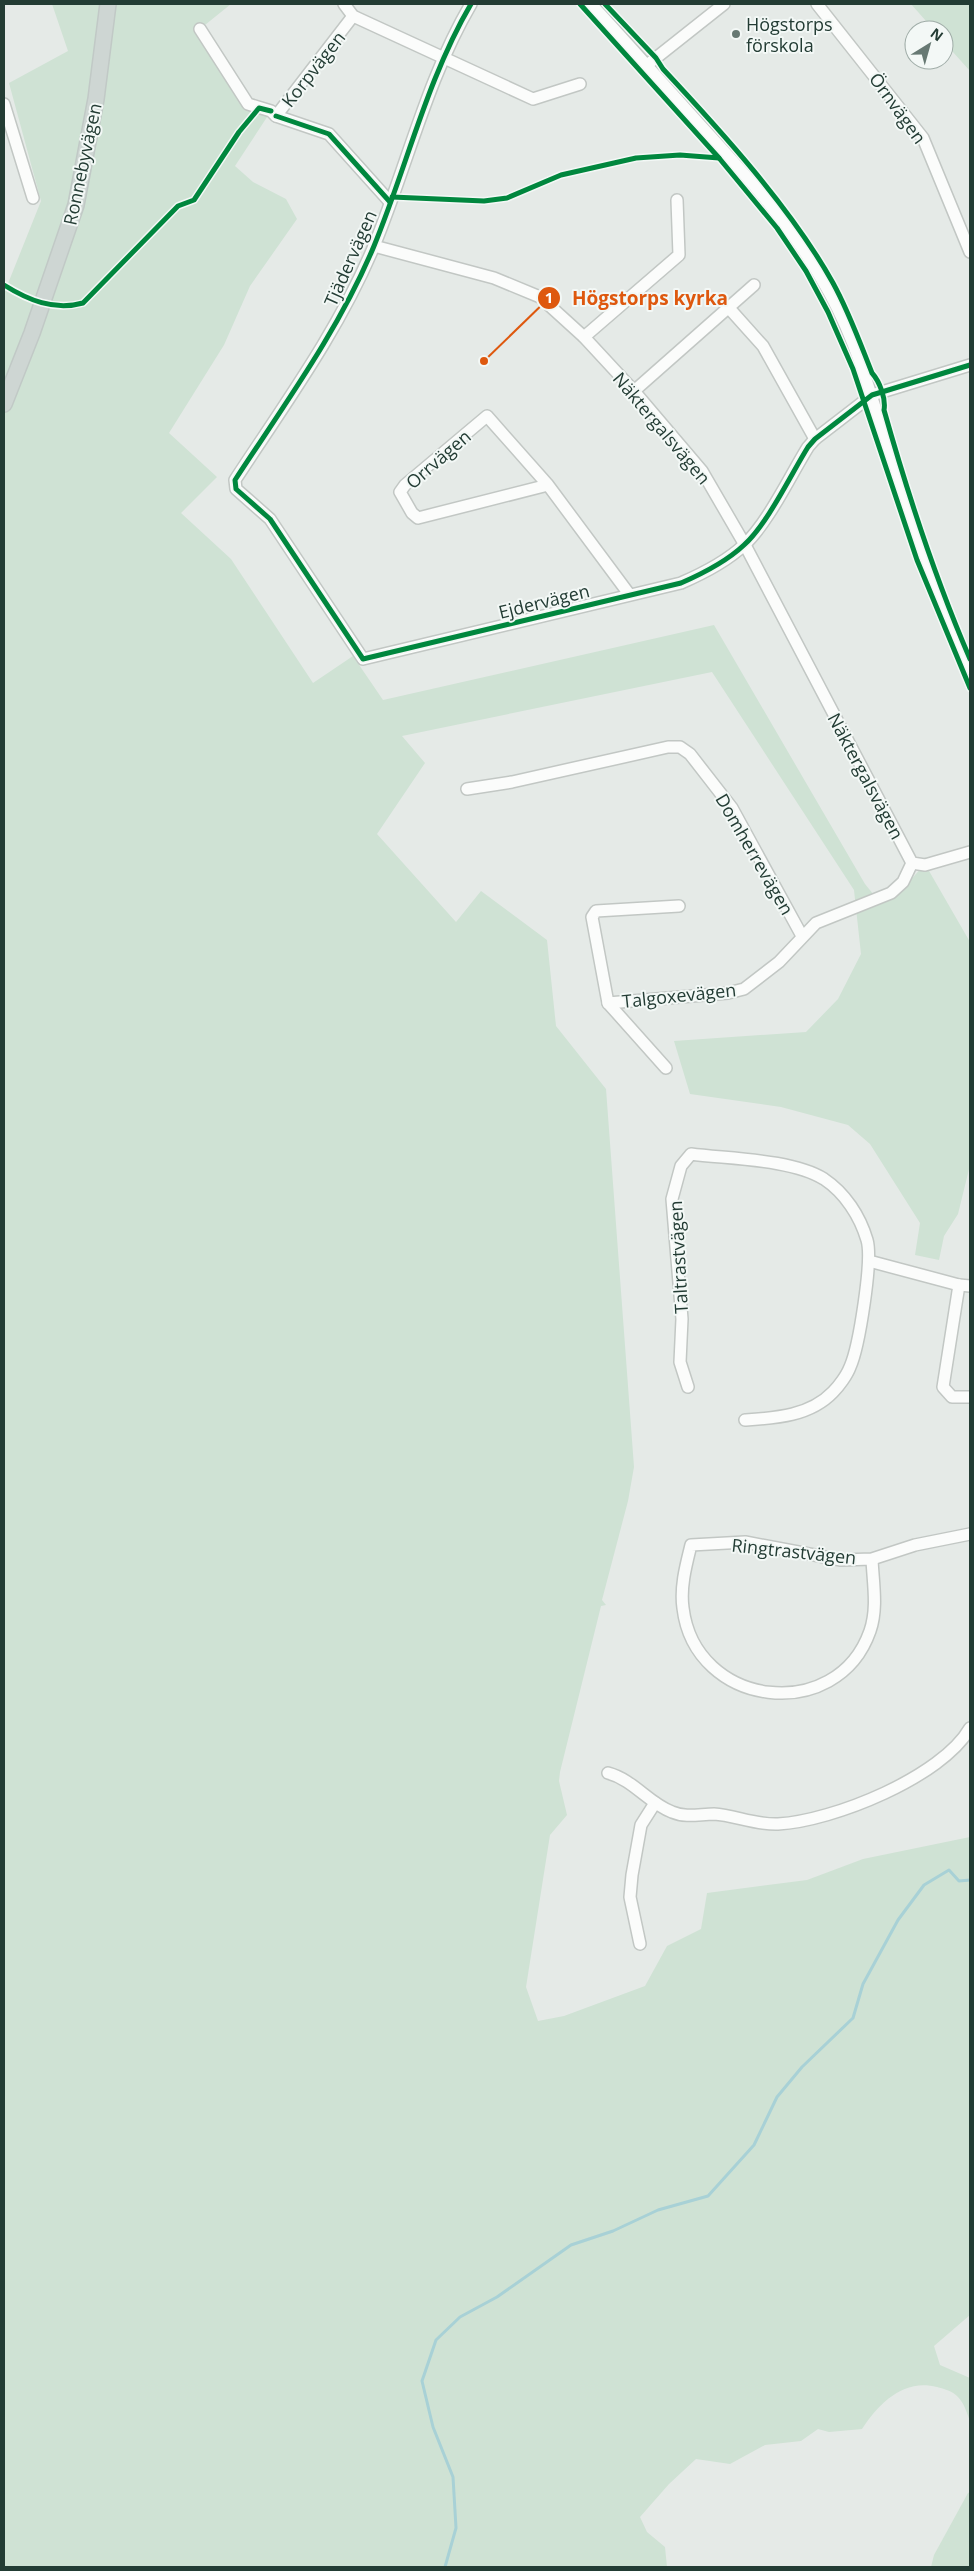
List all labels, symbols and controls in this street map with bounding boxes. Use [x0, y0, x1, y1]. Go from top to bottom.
place label: Högstorps förskola [746, 12, 833, 57]
north arrow [904, 20, 954, 70]
text: N [927, 23, 947, 45]
street label: Korpvägen [276, 26, 350, 112]
marker: Högstorps förskola [730, 28, 742, 40]
street label: Örnvägen [864, 68, 932, 148]
street label: Ronnebyvägen [57, 101, 107, 227]
street label: Tjädervägen [318, 206, 382, 310]
callout: Högstorps kyrka [537, 281, 738, 315]
text: Högstorps kyrka [572, 285, 728, 311]
text: 1 [545, 287, 553, 307]
street label: Näktergalsvägen [608, 367, 716, 489]
street label: Orrvägen [400, 424, 476, 494]
street label: Ejdervägen [496, 578, 592, 624]
street label: Näktergalsvägen [823, 709, 909, 843]
street label: Domherrevägen [710, 789, 800, 919]
street label: Talgoxevägen [621, 977, 737, 1013]
street label: Taltrastvägen [663, 1200, 693, 1314]
street label: Ringtrastvägen [731, 1533, 857, 1569]

